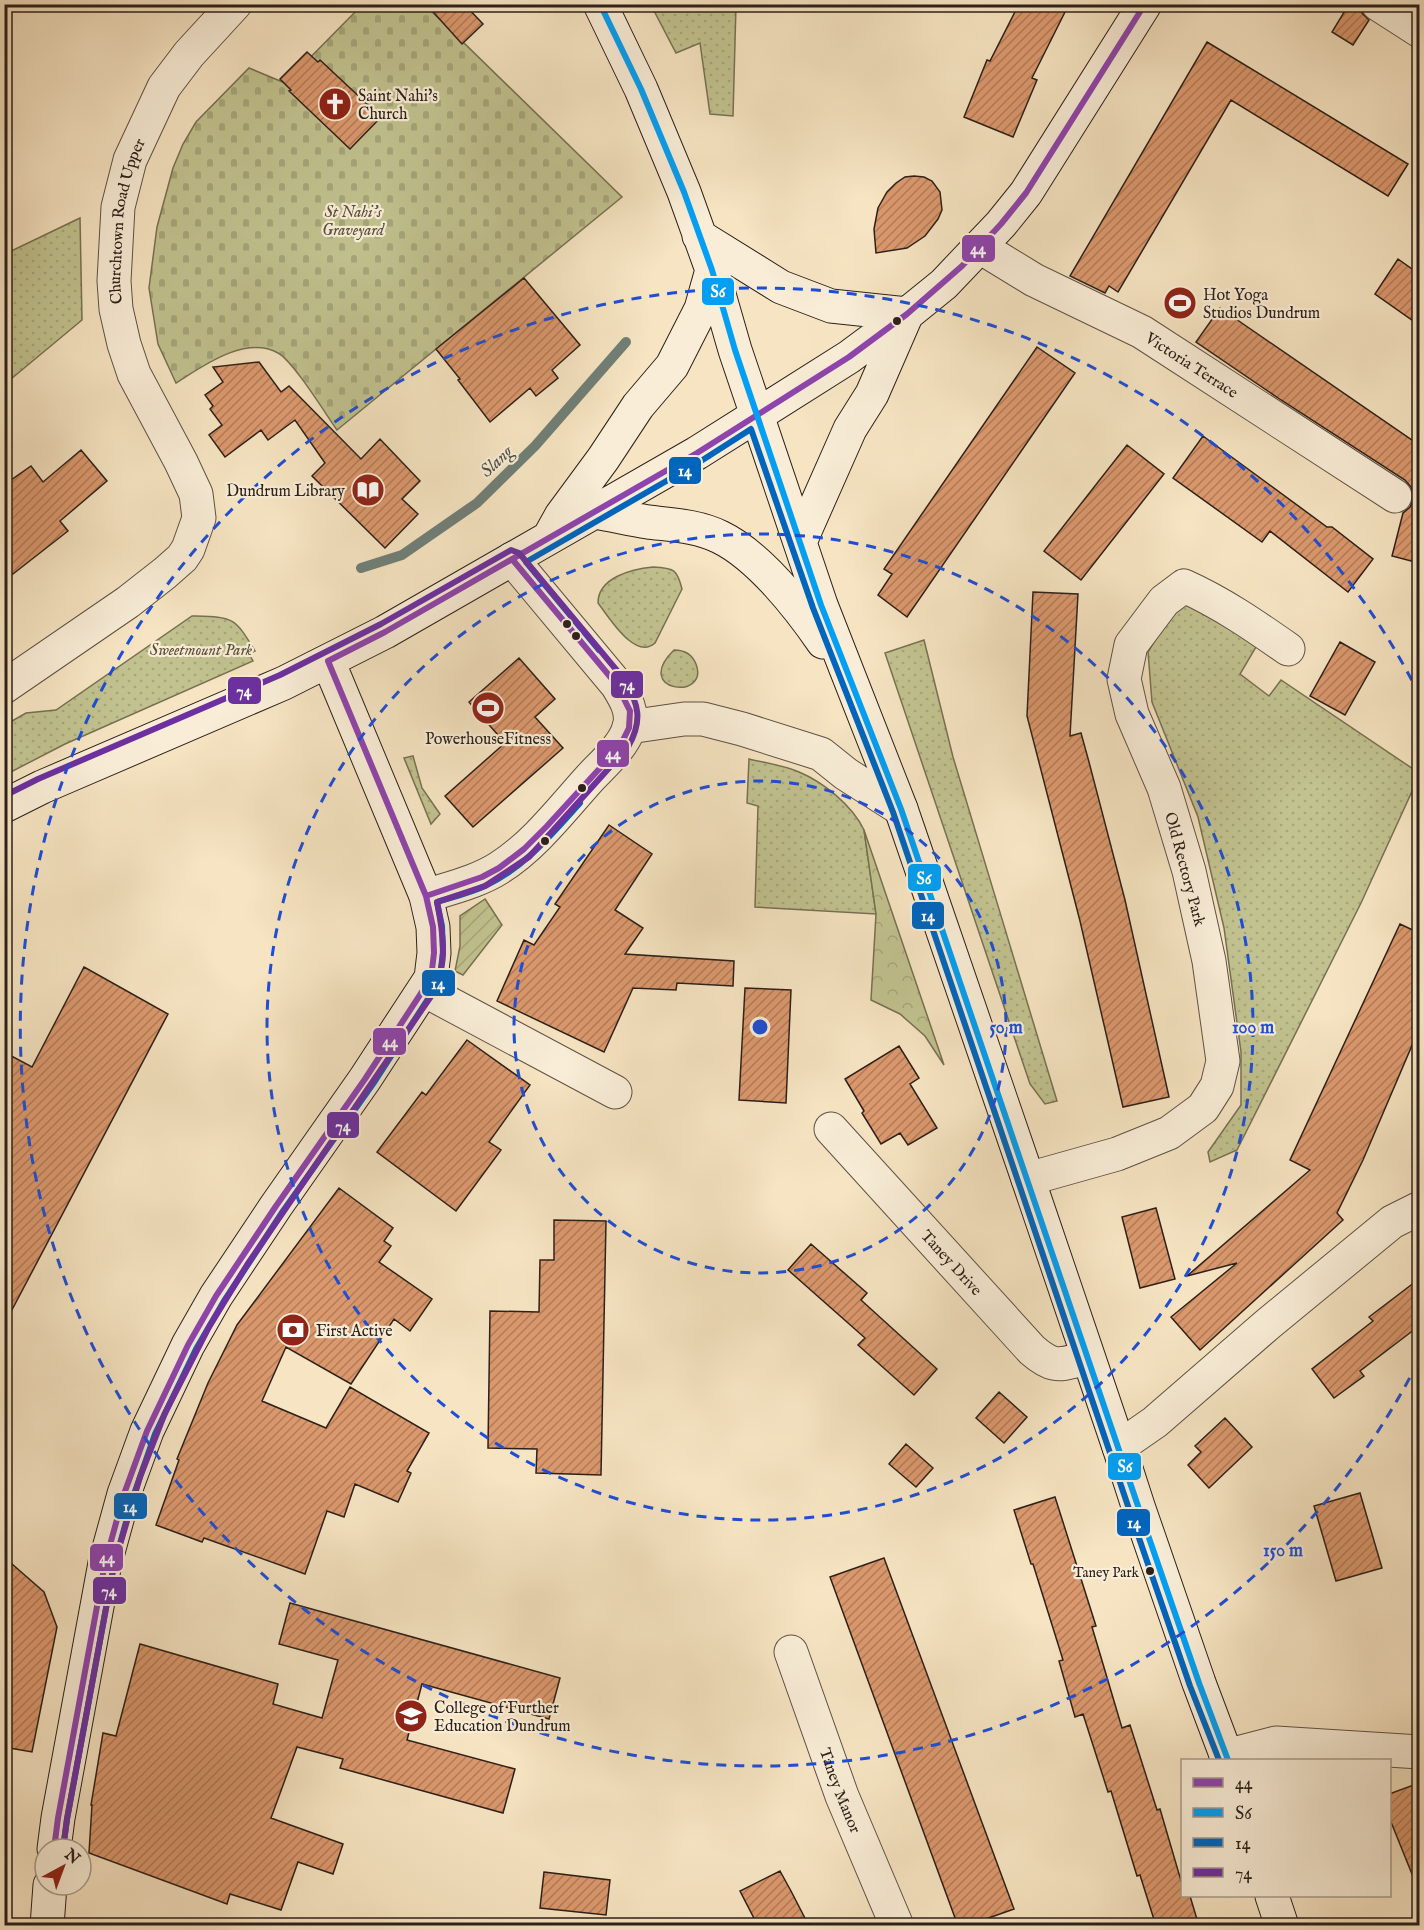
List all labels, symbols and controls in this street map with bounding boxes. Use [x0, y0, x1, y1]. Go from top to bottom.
church icon: Saint Nahi's Church [317, 86, 353, 122]
place label: Saint Nahi's Church [358, 87, 438, 125]
street label: Churchtown Road Upper [106, 135, 151, 305]
park label: St Nahi's Graveyard [322, 203, 386, 241]
line badge: 44 [961, 234, 996, 263]
text: 44 [970, 240, 987, 260]
line badge: S6 [701, 277, 735, 306]
text: S6 [711, 283, 727, 303]
sports icon: Hot Yoga Studios Dundrum [1162, 285, 1198, 321]
place label: Hot Yoga Studios Dundrum [1203, 286, 1320, 324]
unlabelled marker [891, 315, 903, 327]
street label: Victoria Terrace [1140, 328, 1241, 404]
water label: Slang [476, 440, 519, 483]
line badge: 14 [668, 456, 702, 485]
text: 14 [678, 462, 693, 482]
library icon: Dundrum Library [350, 472, 386, 508]
place label: Dundrum Library [226, 482, 345, 502]
unlabelled marker [561, 618, 573, 630]
unlabelled marker [570, 630, 582, 642]
park label: Sweetmount Park [150, 641, 253, 661]
line badge: 74 [610, 670, 644, 699]
line badge: 74 [227, 676, 262, 705]
text: 74 [619, 676, 636, 696]
text: 74 [236, 682, 253, 702]
sports icon: PowerhouseFitness [470, 690, 506, 726]
place label: PowerhouseFitness [425, 730, 551, 750]
line badge: 44 [596, 739, 630, 768]
text: 44 [605, 745, 622, 765]
unlabelled marker [576, 782, 588, 794]
street label: Old Rectory Park [1159, 810, 1209, 929]
unlabelled marker [539, 835, 551, 847]
line badge: S6 [907, 863, 942, 892]
text: S6 [917, 870, 933, 890]
line badge: 14 [911, 901, 945, 930]
text: 14 [921, 907, 936, 927]
line badge: 14 [421, 969, 456, 997]
text: 14 [431, 975, 446, 995]
centre of rings [750, 1017, 770, 1037]
text: 50 m [989, 1017, 1023, 1040]
text: 100 m [1232, 1017, 1274, 1040]
line badge: 44 [372, 1027, 407, 1056]
text: 44 [382, 1033, 399, 1053]
line badge: 74 [326, 1111, 360, 1139]
text: 74 [335, 1117, 352, 1137]
street label: Taney Drive [916, 1226, 986, 1301]
bank icon: First Active [275, 1312, 311, 1348]
place label: First Active [316, 1322, 393, 1342]
line badge: S6 [1107, 1452, 1142, 1481]
text: S6 [1118, 1458, 1134, 1478]
line badge: 14 [113, 1492, 148, 1520]
text: 14 [123, 1498, 138, 1518]
line badge: 14 [1116, 1508, 1151, 1537]
text: 14 [1127, 1514, 1142, 1534]
text: 150 m [1263, 1540, 1303, 1563]
line badge: 44 [89, 1543, 124, 1572]
text: 44 [99, 1549, 116, 1569]
place label: Taney Park [1073, 1564, 1140, 1582]
marker: Taney Park [1144, 1565, 1156, 1577]
line badge: 74 [92, 1576, 127, 1605]
text: 74 [101, 1582, 118, 1602]
school or university icon: College of Further Education Dundrum [393, 1698, 429, 1734]
place label: College of Further Education Dundrum [434, 1699, 571, 1737]
street label: Taney Manor [814, 1746, 865, 1837]
legend [1181, 1759, 1391, 1897]
text: 44 [1235, 1773, 1253, 1796]
text: S6 [1235, 1803, 1252, 1826]
text: 14 [1235, 1833, 1251, 1856]
north arrow [33, 1837, 93, 1897]
text: N [59, 1844, 83, 1869]
text: 74 [1235, 1863, 1252, 1886]

